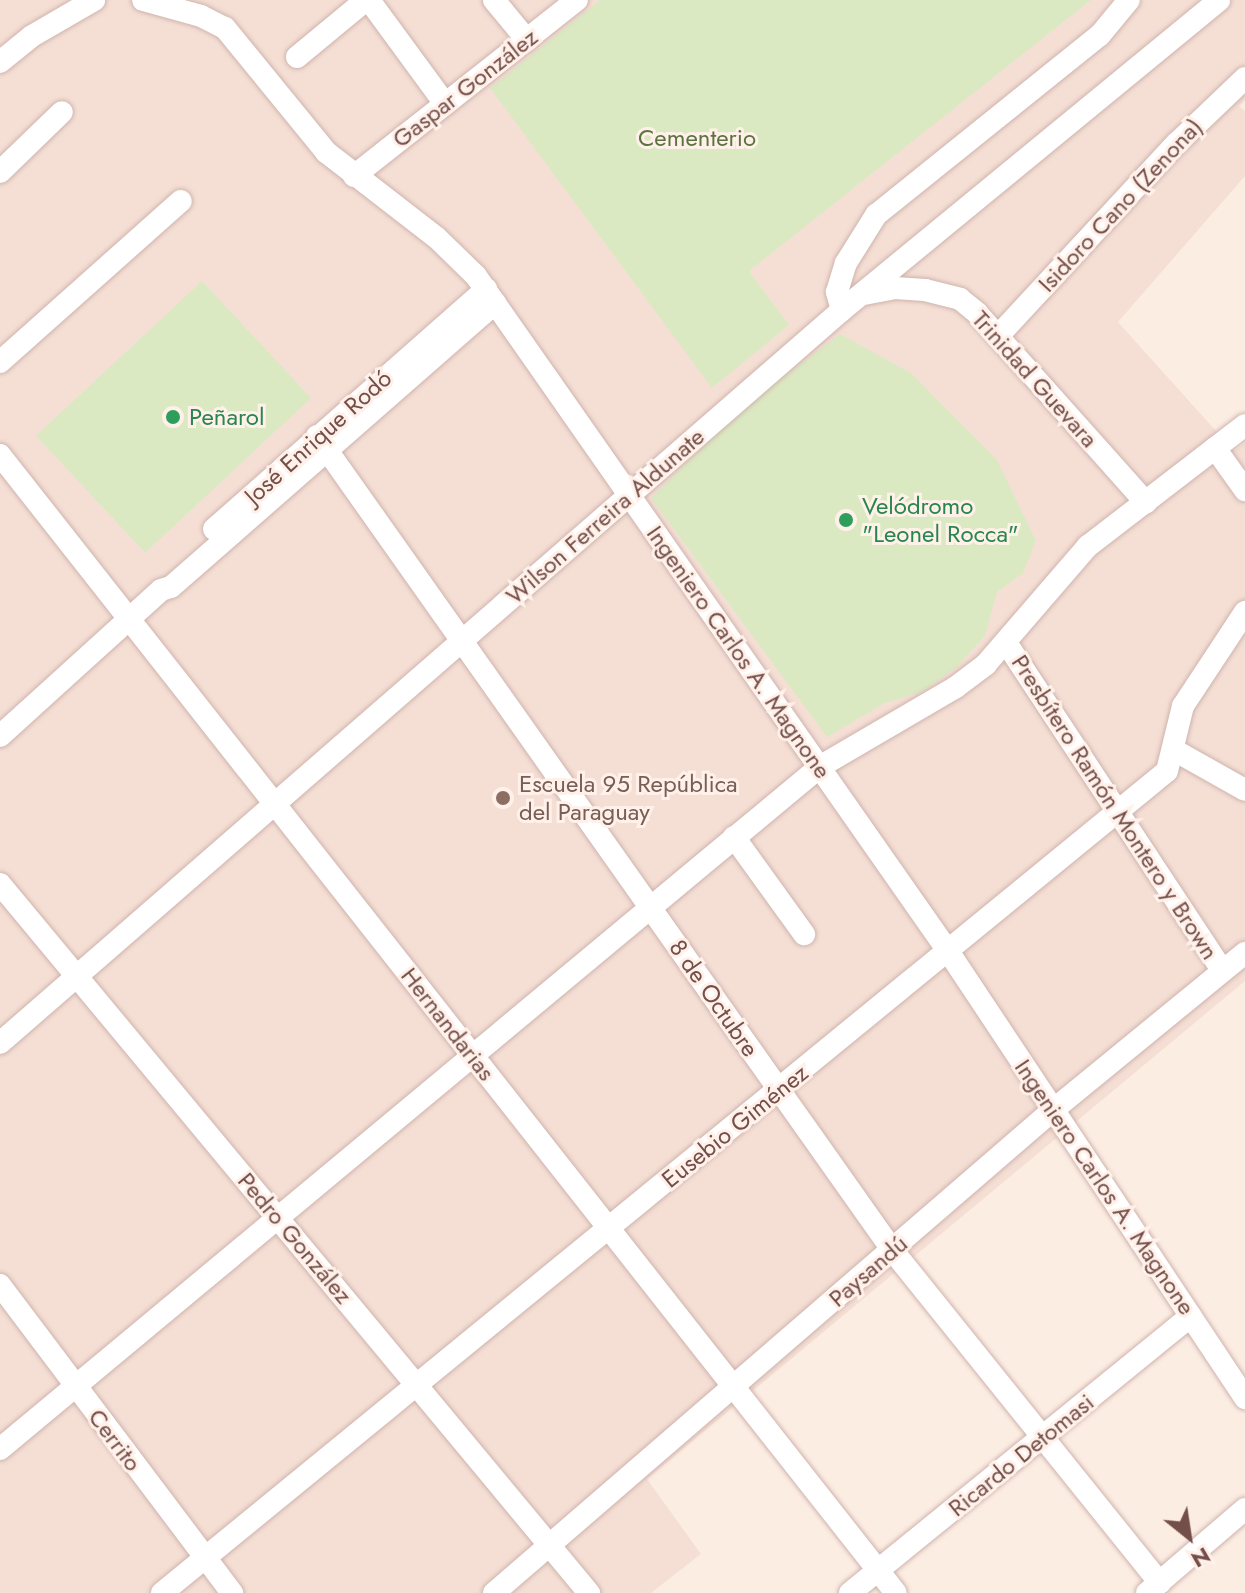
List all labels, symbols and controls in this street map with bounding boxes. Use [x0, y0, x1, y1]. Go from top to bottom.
street label: Gaspar González [387, 22, 543, 154]
street label: Isidoro Cano (Zenona) [1032, 112, 1208, 298]
park label: Cementerio [638, 124, 756, 152]
street label: Trinidad Guevara [966, 305, 1104, 453]
street label: José Enrique Rodó [239, 364, 397, 510]
place label: Peñarol [189, 403, 264, 431]
marker: Peñarol [164, 408, 182, 426]
street label: Wilson Ferreira Aldunate [500, 422, 710, 610]
place label: Velódromo "Leonel Rocca" [862, 492, 1019, 548]
marker: Velódromo "Leonel Rocca" [837, 511, 855, 529]
street label: Ingeniero Carlos A. Magnone [641, 520, 837, 784]
street label: Presbítero Ramón Montero y Brown [1006, 649, 1224, 965]
place label: Escuela 95 República del Paraguay [519, 770, 738, 826]
marker: Escuela 95 República del Paraguay [494, 789, 512, 807]
street label: 8 de Octubre [663, 934, 765, 1062]
street label: Hernandarias [395, 962, 501, 1086]
street label: Ingeniero Carlos A. Magnone [1009, 1054, 1201, 1320]
street label: Eusebio Giménez [656, 1058, 814, 1194]
street label: Pedro González [232, 1167, 358, 1309]
street label: Paysandú [823, 1229, 913, 1313]
street label: Ricardo Detomasi [943, 1388, 1099, 1522]
street label: Cerrito [82, 1403, 148, 1477]
north arrow [1149, 1497, 1229, 1577]
text: N [1185, 1540, 1217, 1576]

